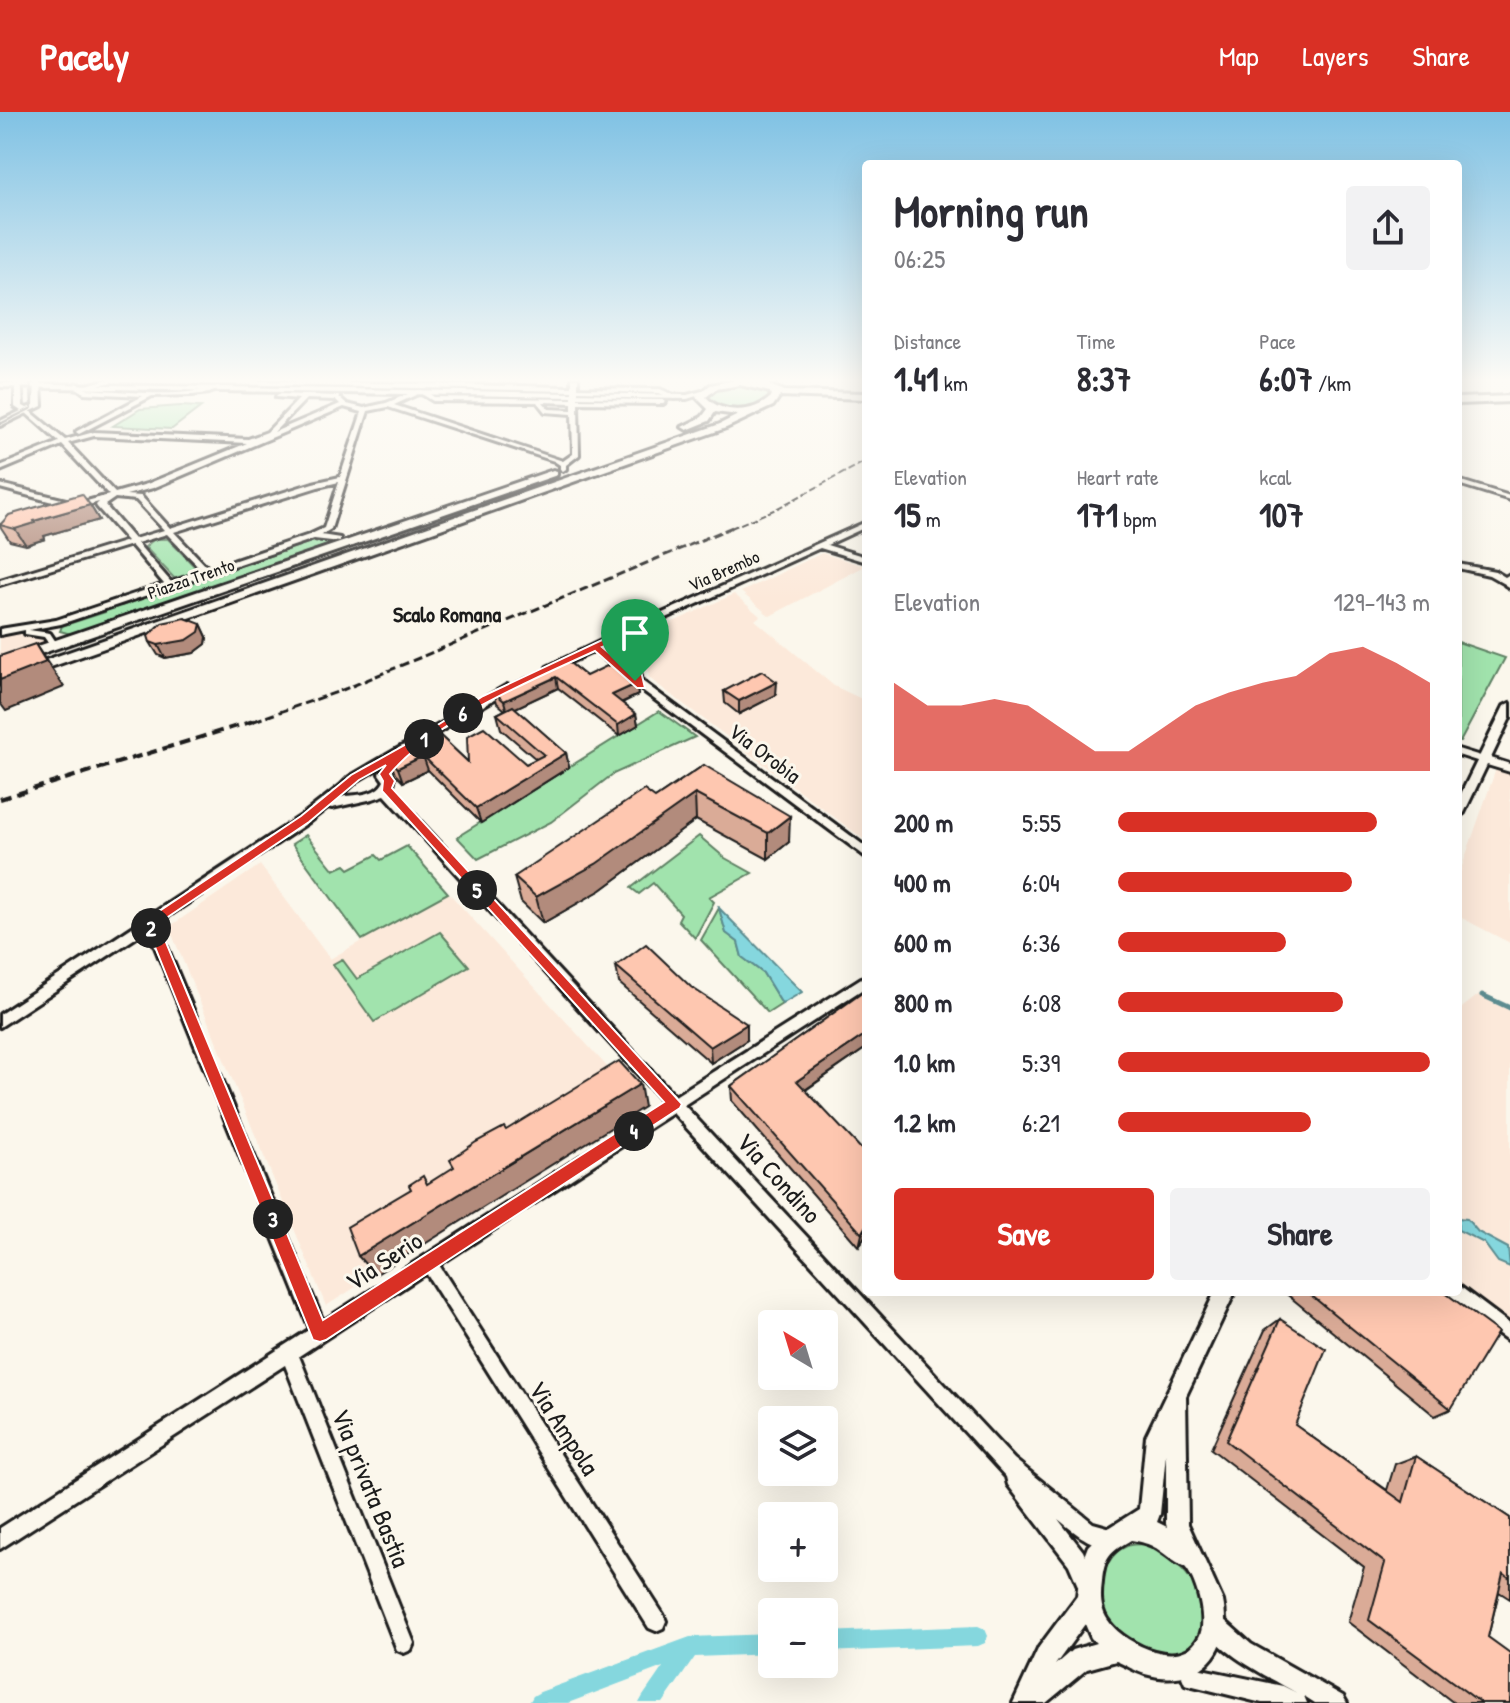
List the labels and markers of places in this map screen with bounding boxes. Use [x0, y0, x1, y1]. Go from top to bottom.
pin [601, 599, 669, 681]
pin: 6 [443, 693, 483, 733]
pin: 1 [404, 719, 444, 759]
pin: 5 [457, 870, 497, 910]
pin: 2 [131, 908, 171, 948]
pin: 4 [614, 1111, 654, 1151]
pin: 3 [253, 1199, 293, 1239]

